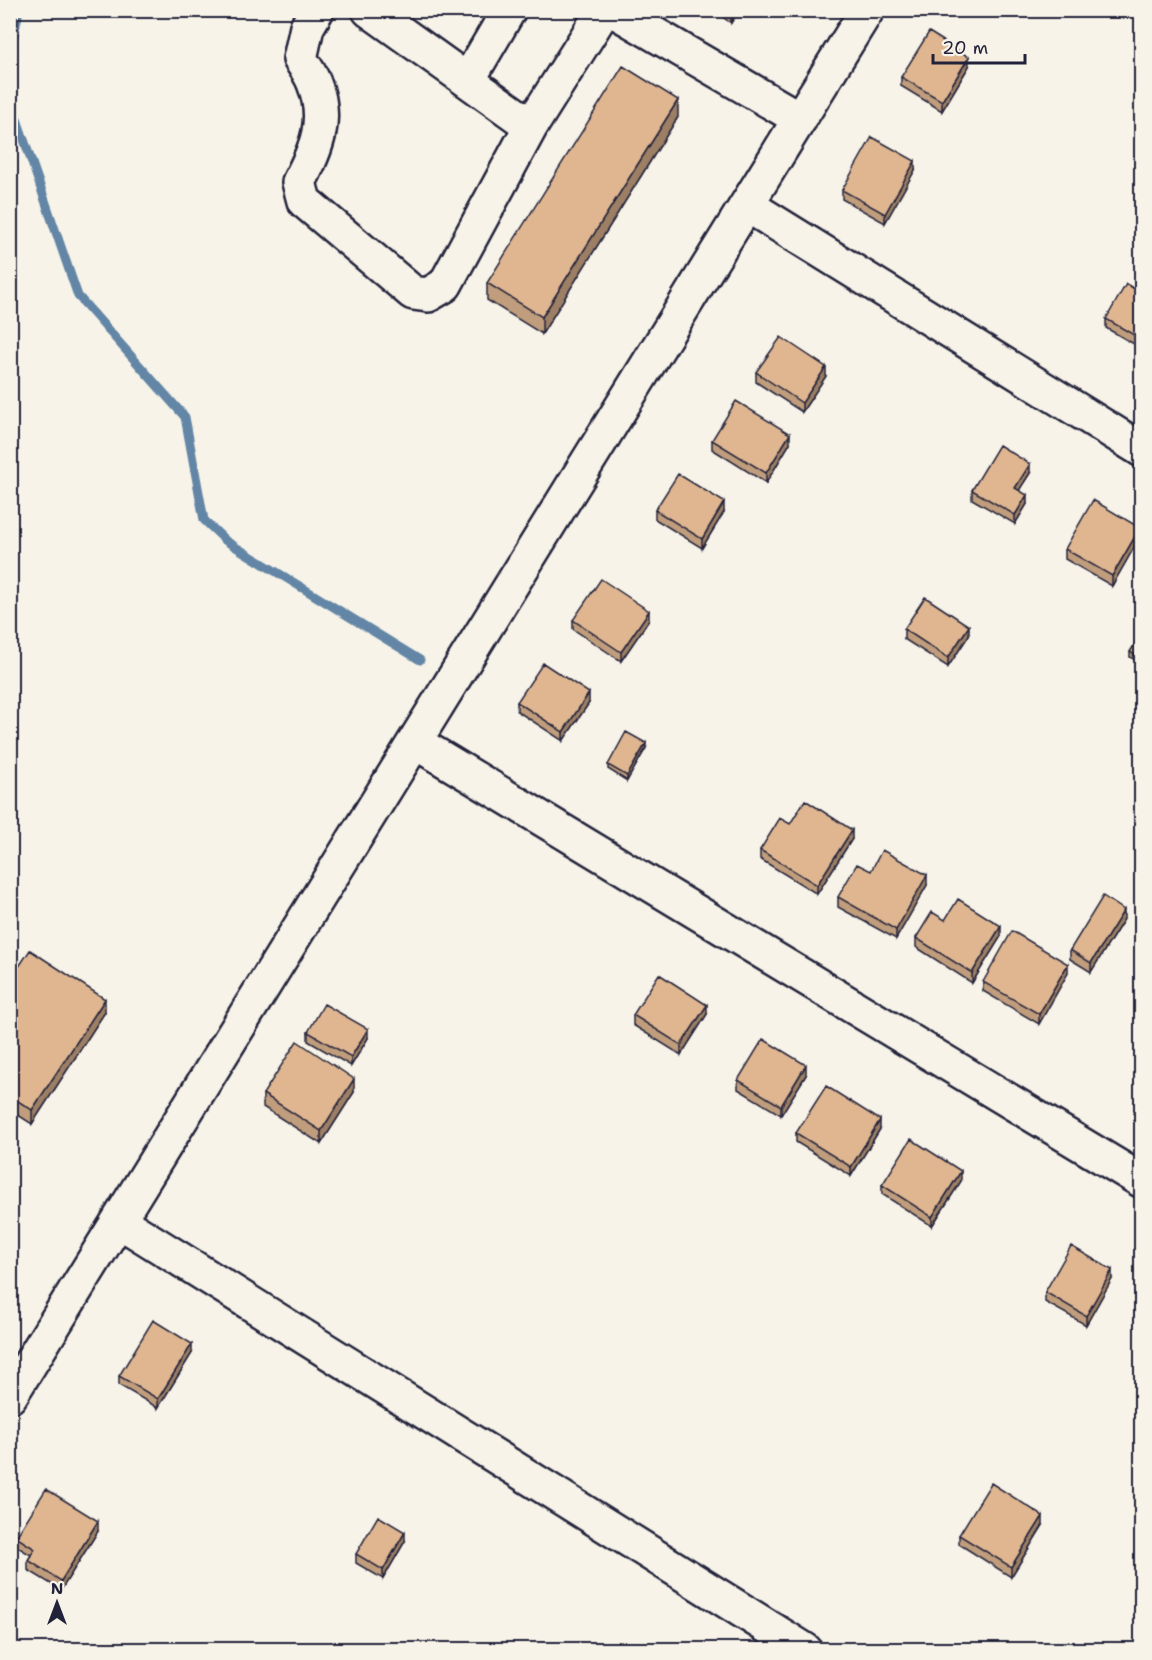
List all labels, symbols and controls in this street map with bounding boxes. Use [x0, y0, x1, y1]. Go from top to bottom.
scale bar [933, 27, 1024, 65]
text: 20 m [942, 36, 988, 60]
north arrow [27, 1573, 87, 1633]
text: N [51, 1578, 63, 1599]

